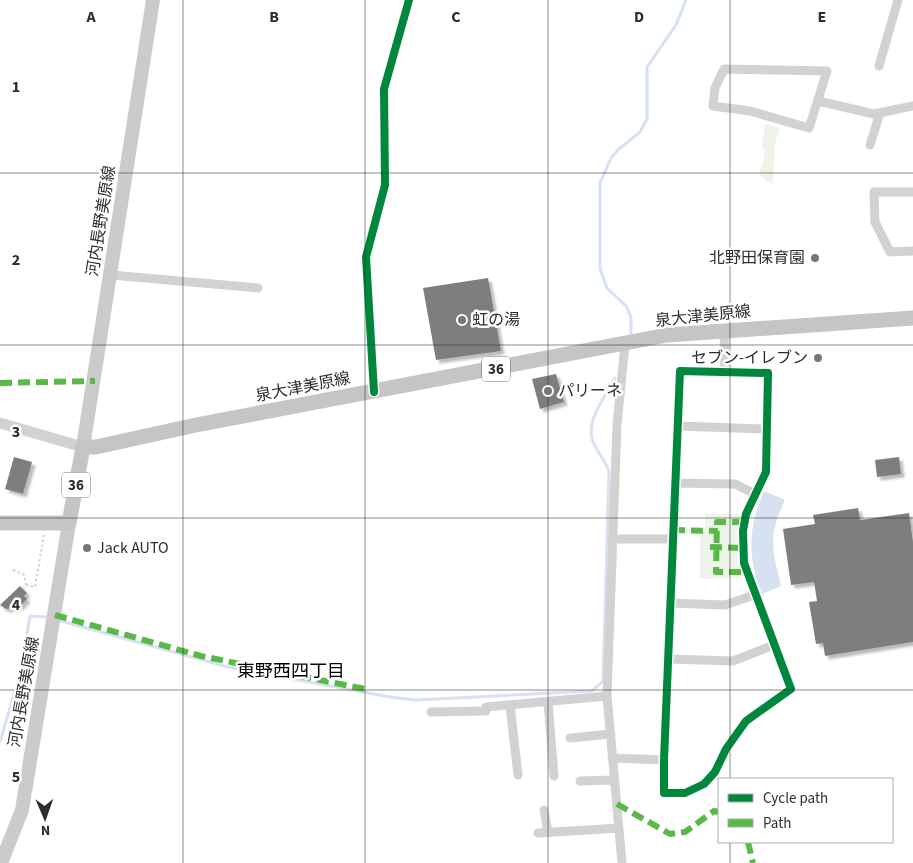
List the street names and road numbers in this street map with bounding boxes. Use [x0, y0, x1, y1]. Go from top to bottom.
street label: 河内長野美原線 [81, 164, 121, 278]
street label: 泉大津美原線 [654, 300, 752, 332]
road number: 36 [482, 356, 510, 382]
street label: 泉大津美原線 [254, 367, 352, 407]
road number: 36 [62, 472, 90, 498]
street label: 河内長野美原線 [3, 635, 45, 749]

